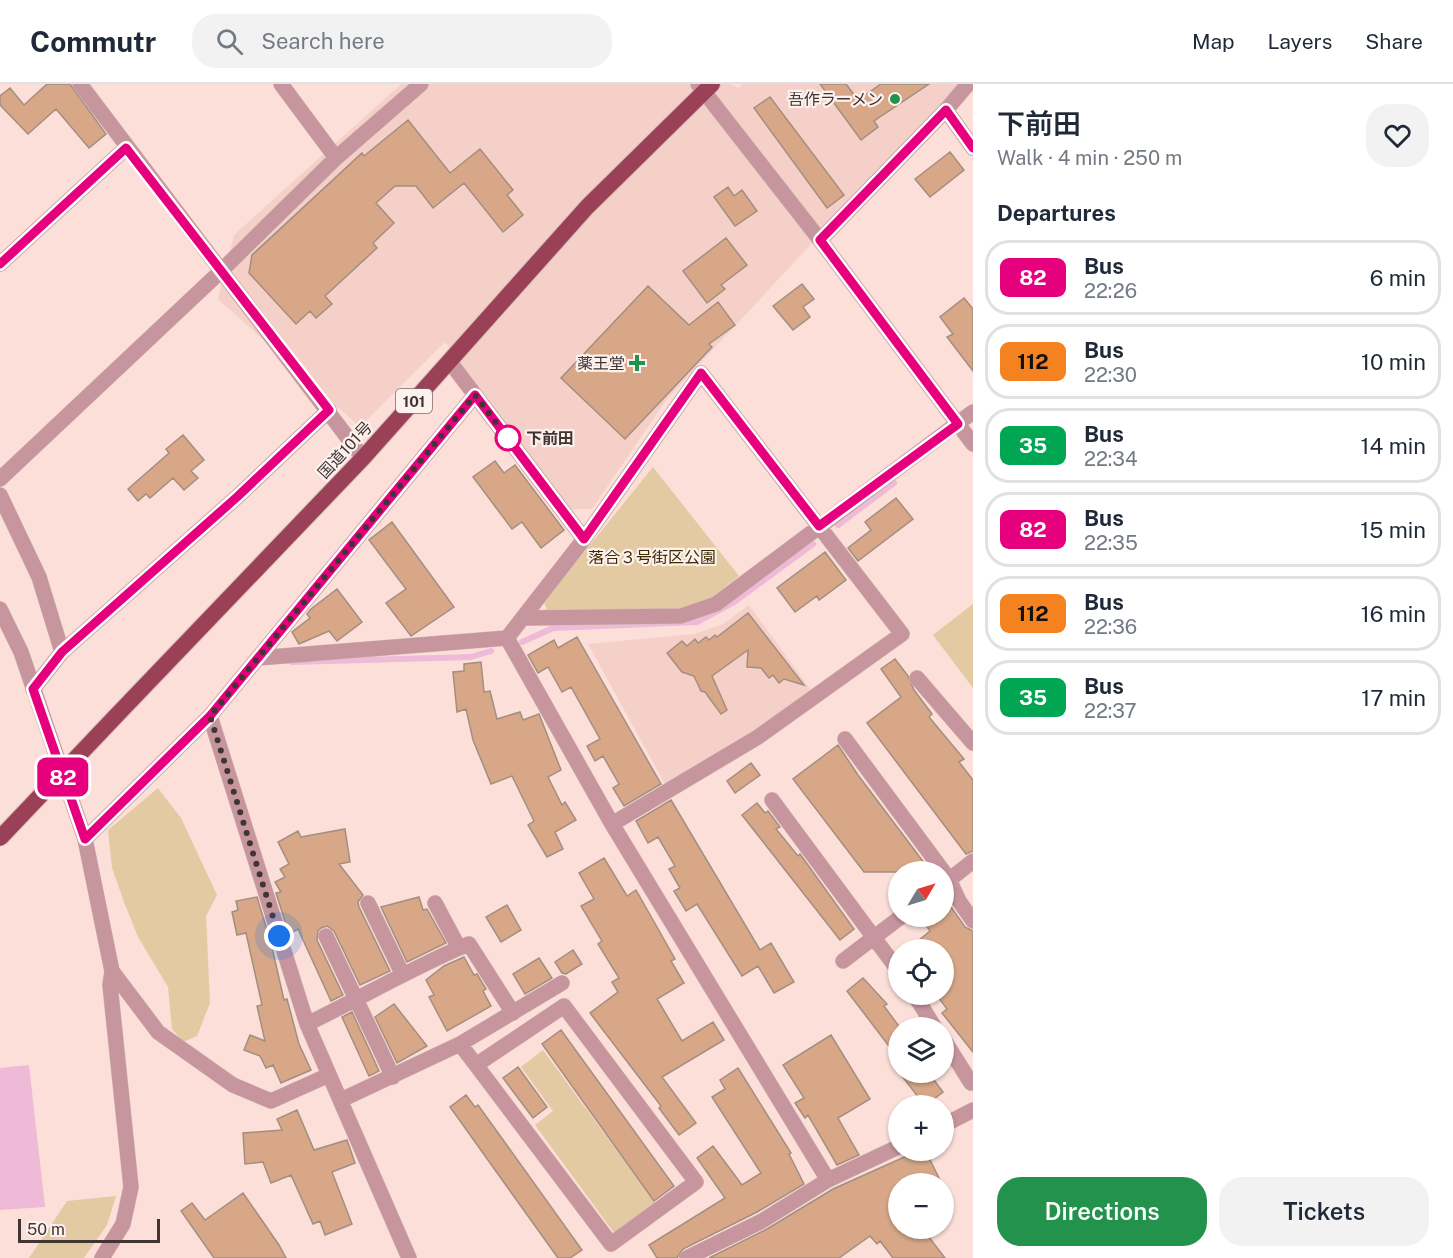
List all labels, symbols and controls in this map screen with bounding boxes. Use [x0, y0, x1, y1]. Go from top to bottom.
search box [192, 14, 612, 68]
text: Commutr [30, 25, 156, 58]
icon: search [213, 25, 246, 58]
text: Search here [261, 28, 385, 54]
text: Map [1192, 29, 1235, 54]
text: Layers [1268, 29, 1332, 54]
text: Share [1365, 29, 1423, 54]
place label: 吾作ラーメン [788, 90, 883, 109]
marker: 吾作ラーメン [888, 92, 902, 106]
button: heart [1366, 104, 1429, 167]
text: 下前田 [997, 107, 1081, 140]
text: Walk · 4 min · 250 m [997, 146, 1182, 170]
text: Departures [997, 200, 1116, 226]
text: Bus [1084, 253, 1124, 279]
text: 82 [1019, 265, 1047, 290]
text: 6 min [1370, 265, 1426, 291]
text: 22:26 [1084, 279, 1137, 303]
text: Bus [1084, 337, 1124, 363]
text: 112 [1017, 349, 1049, 374]
text: 10 min [1361, 349, 1426, 375]
place label: 薬王堂 [577, 354, 625, 373]
marker: 薬王堂 [630, 356, 644, 370]
text: 22:30 [1084, 363, 1137, 387]
road number: 101 [396, 389, 432, 413]
street label: 国道101号 [314, 418, 376, 482]
text: Bus [1084, 421, 1124, 447]
marker: 下前田 [495, 425, 521, 451]
place label: 下前田 [526, 429, 574, 448]
text: 35 [1019, 433, 1047, 458]
text: 14 min [1361, 433, 1426, 459]
text: 22:34 [1084, 447, 1138, 471]
text: Bus [1084, 505, 1124, 531]
text: 82 [1019, 517, 1047, 542]
text: 15 min [1360, 517, 1426, 543]
text: 22:35 [1084, 531, 1138, 555]
park label: 落合３号街区公園 [588, 548, 716, 567]
text: Bus [1084, 589, 1124, 615]
text: 112 [1017, 601, 1049, 626]
text: 16 min [1361, 601, 1426, 627]
text: 22:36 [1084, 615, 1137, 639]
text: Bus [1084, 673, 1124, 699]
text: 35 [1019, 685, 1047, 710]
text: 17 min [1361, 685, 1426, 711]
text: 22:37 [1084, 699, 1137, 723]
line badge: 82 [36, 758, 90, 796]
text: 82 [49, 765, 77, 790]
north arrow [888, 861, 954, 927]
map controls [888, 861, 954, 1239]
your location [264, 921, 294, 951]
button: locate [888, 939, 954, 1005]
button: layers [888, 1017, 954, 1083]
button: + [888, 1095, 954, 1161]
button: − [888, 1173, 954, 1239]
button: Directions [997, 1177, 1207, 1246]
button: Tickets [1219, 1177, 1429, 1246]
scale bar [18, 1216, 160, 1244]
text: 50 m [27, 1220, 65, 1239]

